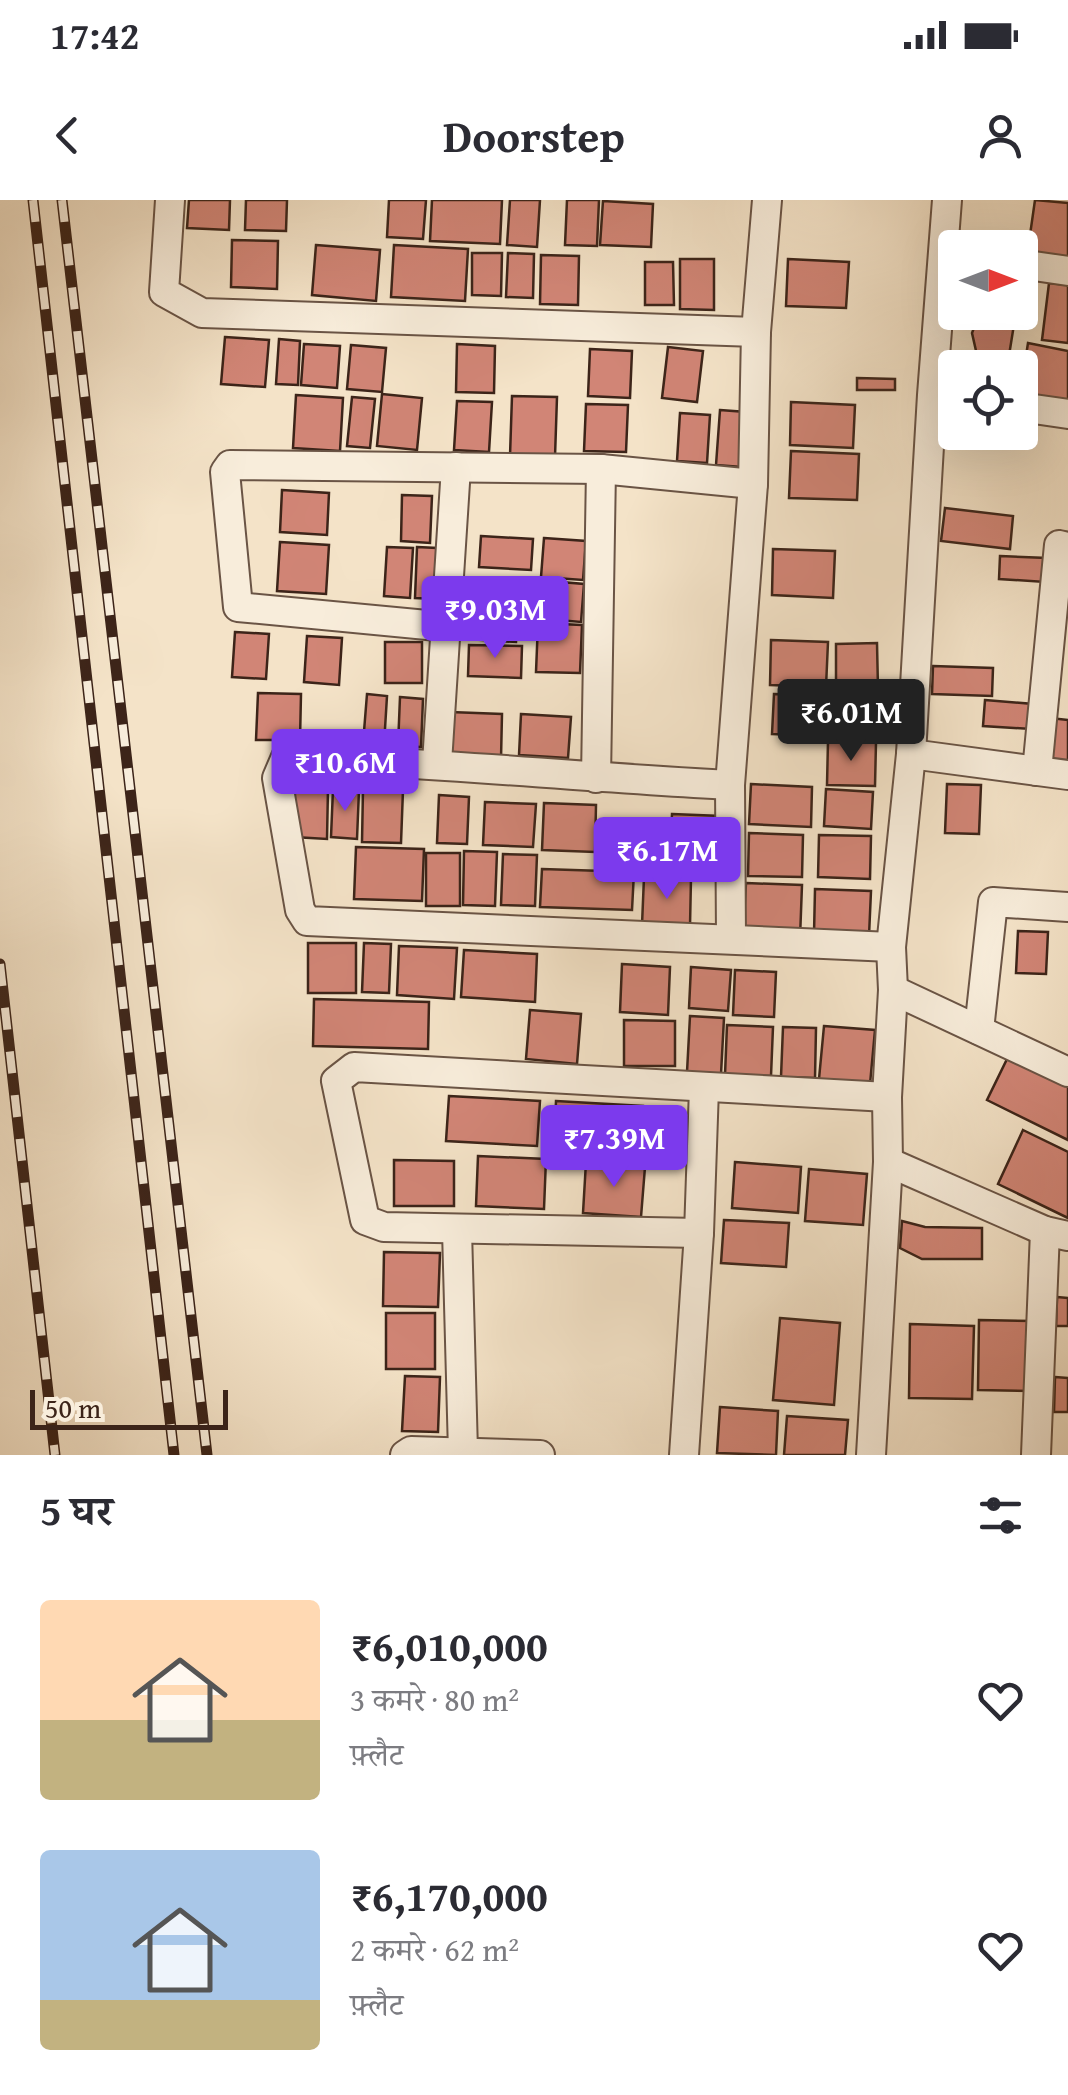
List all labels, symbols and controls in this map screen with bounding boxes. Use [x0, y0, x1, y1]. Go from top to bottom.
text: 17:42 [50, 7, 140, 63]
text: Doorstep [443, 103, 625, 168]
icon: back [40, 108, 95, 163]
icon: person [973, 108, 1028, 163]
north arrow [938, 230, 1038, 330]
map controls [938, 230, 1038, 450]
button: locate [938, 350, 1038, 450]
pin: ₹9.03M [414, 576, 576, 661]
text: ₹9.03M [444, 585, 546, 632]
pin: ₹6.01M [770, 679, 932, 764]
text: ₹6.01M [800, 688, 902, 735]
pin: ₹10.6M [264, 729, 426, 814]
text: ₹10.6M [294, 738, 396, 785]
pin: ₹6.17M [586, 817, 748, 902]
text: ₹6.17M [616, 826, 718, 873]
pin: ₹7.39M [533, 1105, 695, 1190]
text: ₹7.39M [563, 1114, 665, 1161]
scale bar [30, 1385, 228, 1430]
text: 50 m [45, 1387, 101, 1428]
text: 5 घर [40, 1479, 113, 1540]
icon: filters [973, 1488, 1028, 1543]
text: ₹6,010,000 [350, 1615, 548, 1676]
icon: home [120, 1640, 240, 1760]
icon: heart [973, 1673, 1028, 1728]
text: 3 कमरे · 80 m² [350, 1676, 519, 1723]
text: फ़्लैट [350, 1731, 403, 1778]
text: ₹6,170,000 [350, 1865, 548, 1926]
icon: home [120, 1890, 240, 2010]
icon: heart [973, 1923, 1028, 1978]
text: 2 कमरे · 62 m² [350, 1926, 519, 1973]
text: फ़्लैट [350, 1981, 403, 2028]

